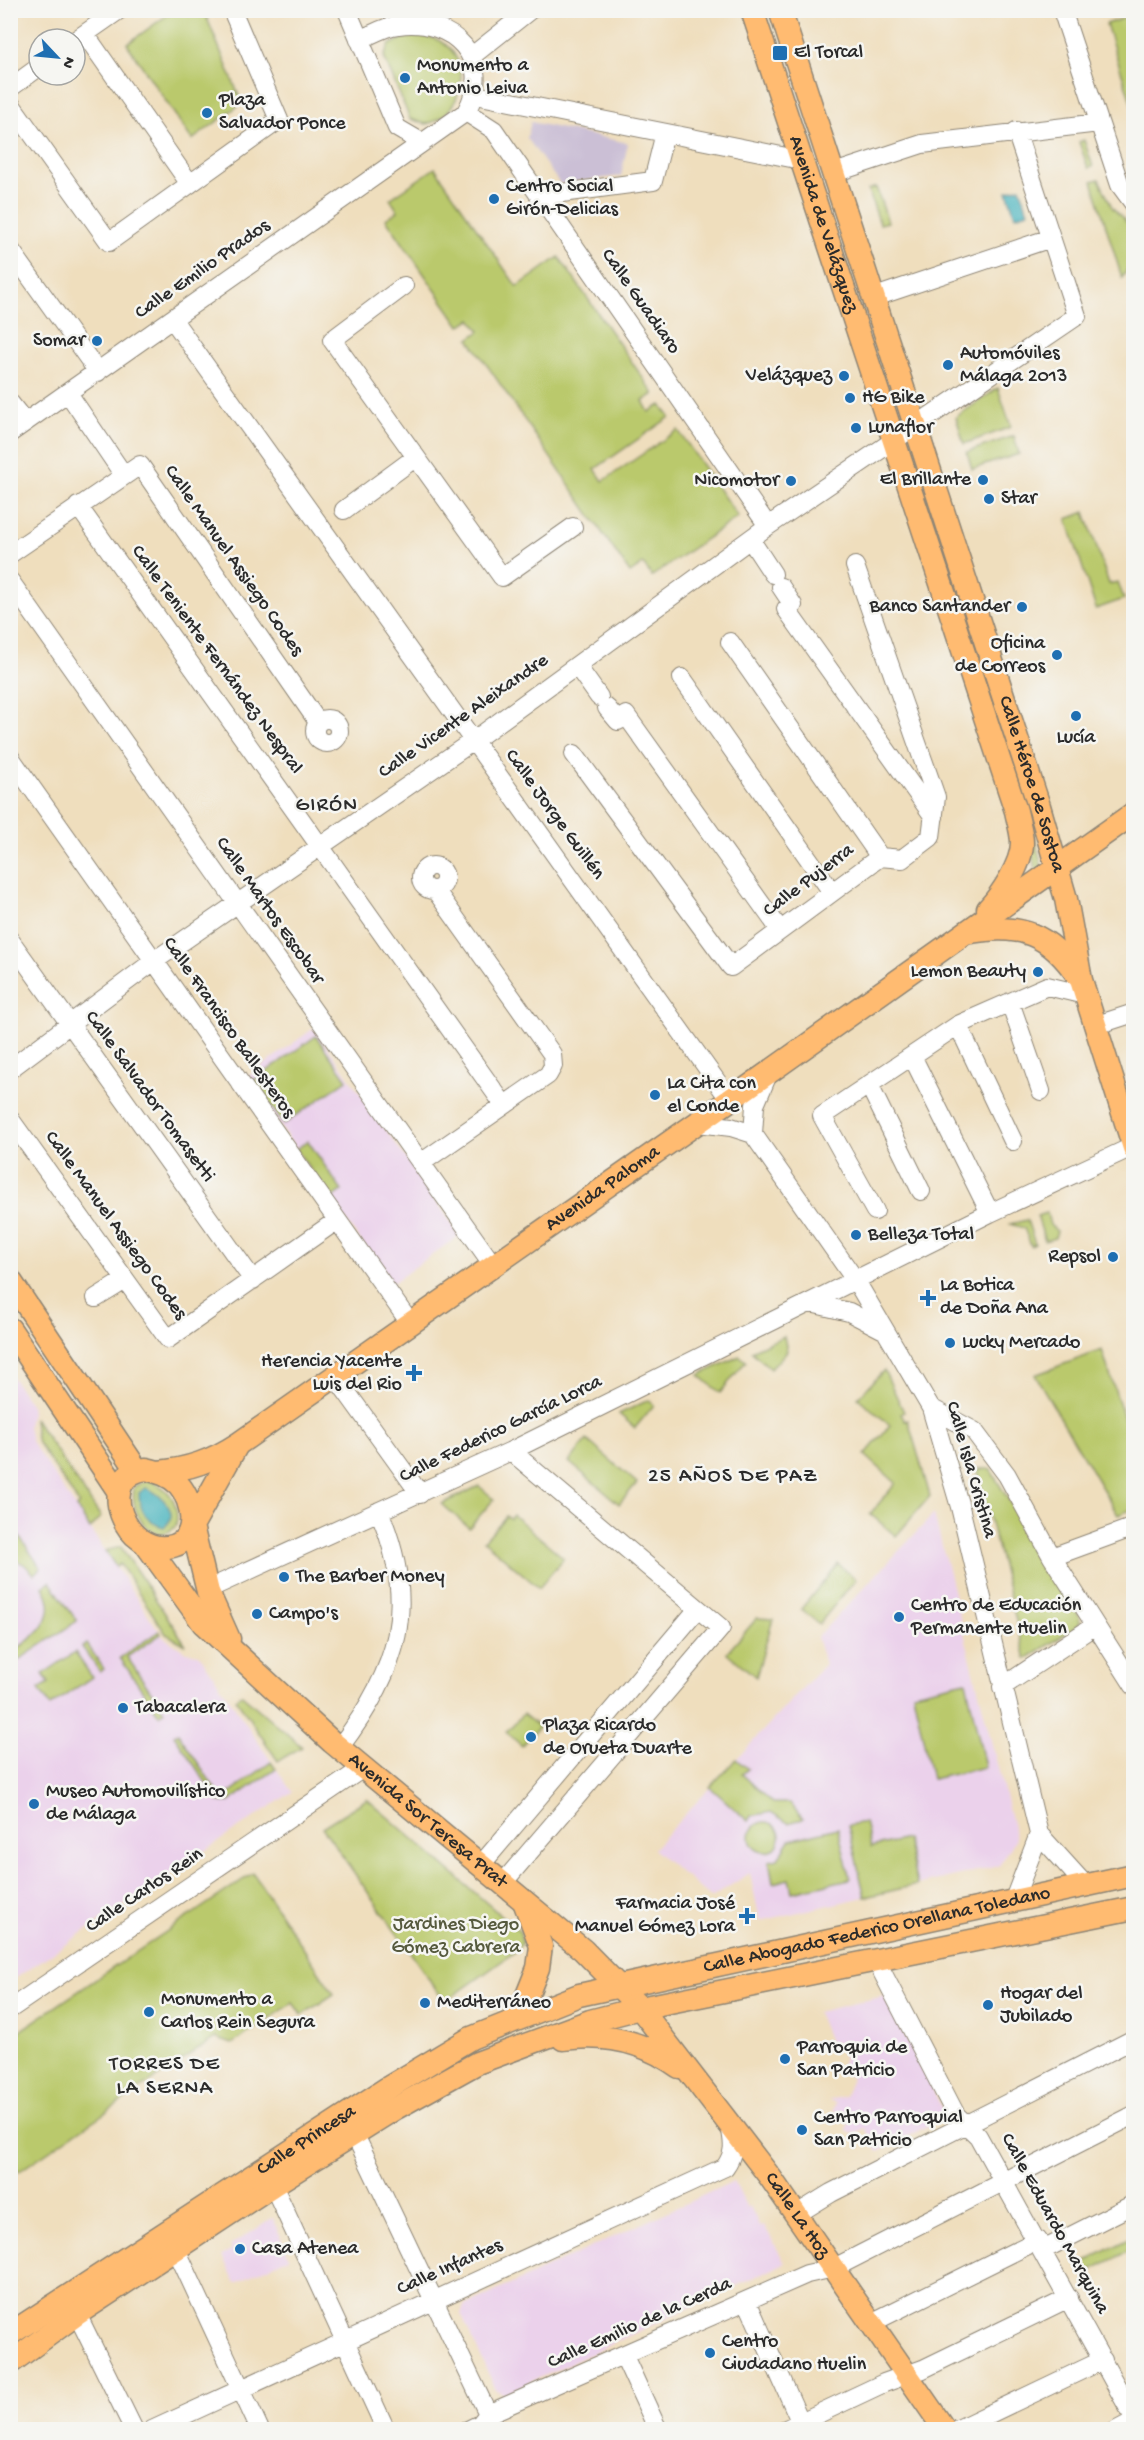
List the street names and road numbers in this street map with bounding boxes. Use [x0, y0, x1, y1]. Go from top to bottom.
street label: Avenida de Velázquez [783, 133, 863, 317]
street label: Calle Emilio Prados [131, 215, 275, 325]
street label: Calle Guadiaro [595, 245, 685, 359]
street label: Calle Manuel Assiego Codes [158, 461, 308, 661]
street label: Calle Teniente Fernández Nespral [125, 541, 307, 779]
street label: Calle Vicente Aleixandre [375, 649, 554, 784]
street label: Calle Héroe de Sostoa [993, 693, 1069, 876]
street label: Calle Jorge Guillén [499, 745, 609, 885]
street label: Calle Martos Escobar [210, 833, 329, 991]
street label: Calle Pujerra [759, 839, 860, 923]
street label: Calle Francisco Ballesteros [157, 933, 300, 1123]
street label: Calle Salvador Tomasetti [79, 1007, 219, 1187]
street label: Calle Manuel Assiego Codes [39, 1127, 192, 1325]
street label: Avenida Paloma [541, 1140, 665, 1237]
street label: Calle Federico García Lorca [396, 1371, 607, 1489]
street label: Calle Isla Cristina [940, 1399, 1001, 1542]
street label: Avenida Sor Teresa Prat [343, 1748, 513, 1895]
street label: Calle Carlos Rein [82, 1843, 208, 1939]
street label: Calle Abogado Federico Orellana Toledano [701, 1882, 1053, 1979]
street label: Calle Princesa [253, 2100, 361, 2181]
street label: Calle Eduardo Marquina [995, 2130, 1114, 2319]
street label: Calle La Hoz [759, 2168, 835, 2264]
street label: Calle Infantes [394, 2234, 507, 2301]
street label: Calle Emilio de la Cerda [545, 2273, 736, 2375]

